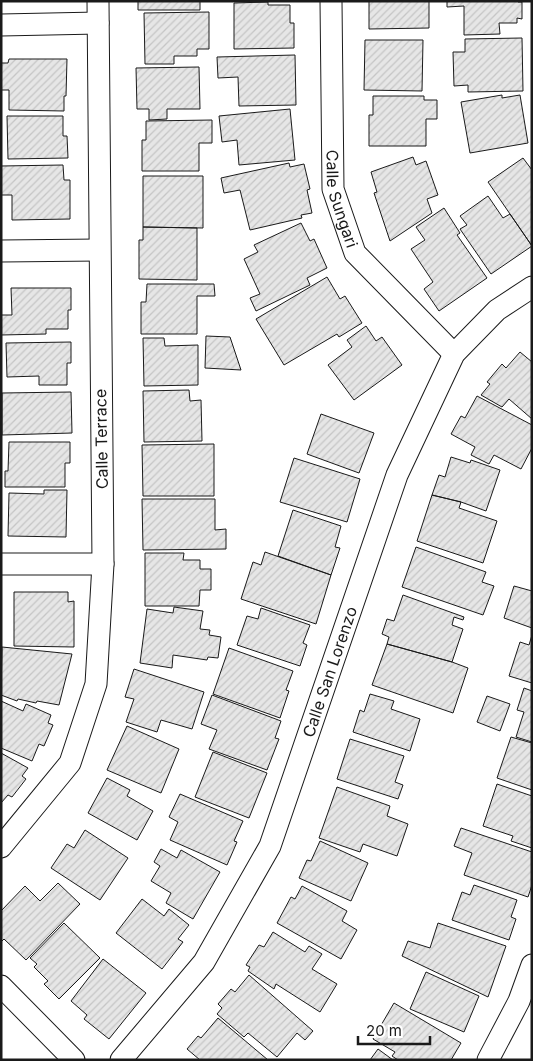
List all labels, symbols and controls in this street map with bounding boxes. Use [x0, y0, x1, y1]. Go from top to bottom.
street label: Calle Sungari [323, 150, 362, 250]
street label: Calle Terrace [90, 389, 112, 489]
street label: Calle San Lorenzo [298, 604, 361, 740]
scale bar [358, 1014, 430, 1046]
text: 20 m [366, 1021, 402, 1040]

